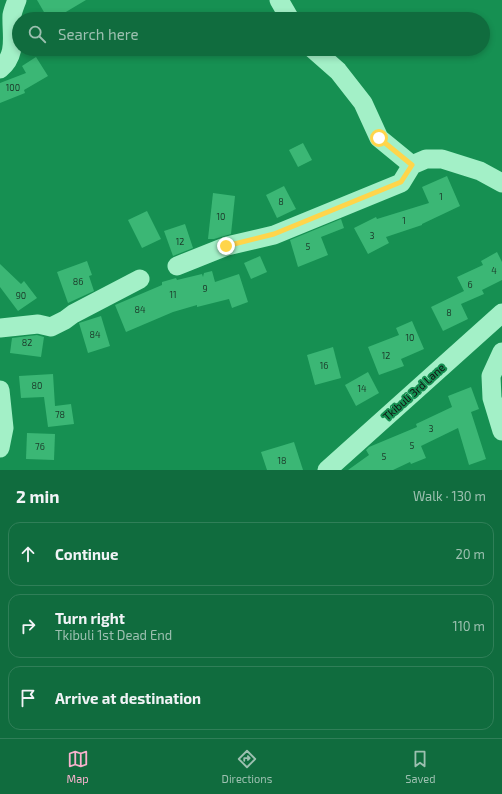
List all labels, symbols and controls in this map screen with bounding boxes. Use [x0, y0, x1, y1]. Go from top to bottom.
search box [12, 12, 490, 56]
icon: search [26, 23, 48, 45]
text: Search here [58, 25, 139, 43]
house number: 100 [6, 82, 20, 93]
route start [370, 129, 388, 147]
house number: 1 [439, 191, 443, 202]
house number: 8 [278, 196, 284, 207]
house number: 10 [216, 211, 226, 222]
house number: 1 [402, 215, 406, 226]
house number: 3 [369, 230, 375, 241]
house number: 12 [176, 236, 184, 247]
route end [217, 237, 235, 255]
house number: 5 [306, 241, 311, 252]
house number: 4 [491, 265, 497, 276]
house number: 86 [73, 276, 83, 287]
house number: 6 [467, 279, 473, 290]
house number: 9 [202, 283, 208, 294]
house number: 11 [169, 289, 177, 300]
house number: 90 [16, 290, 26, 301]
house number: 84 [135, 304, 146, 315]
house number: 8 [446, 307, 452, 318]
house number: 84 [90, 329, 101, 340]
house number: 10 [405, 332, 415, 343]
house number: 82 [22, 337, 32, 348]
house number: 12 [382, 350, 390, 361]
house number: 16 [320, 360, 328, 371]
street label: Tkibuli 3rd Lane [380, 360, 447, 423]
house number: 80 [32, 380, 42, 391]
house number: 14 [357, 383, 367, 394]
house number: 78 [55, 409, 65, 420]
house number: 3 [428, 423, 434, 434]
house number: 5 [410, 440, 415, 451]
house number: 76 [35, 441, 45, 452]
house number: 5 [382, 451, 387, 462]
house number: 18 [277, 455, 287, 466]
text: 2 min [16, 486, 59, 506]
text: Walk · 130 m [413, 488, 486, 504]
icon: ahead [17, 543, 39, 565]
text: Continue [55, 545, 118, 563]
text: 20 m [456, 546, 485, 562]
text: Turn right [55, 609, 125, 627]
icon: right [17, 615, 39, 637]
text: 110 m [453, 618, 485, 634]
text: Tkibuli 1st Dead End [55, 627, 172, 643]
icon: arrive [17, 687, 39, 709]
text: Arrive at destination [55, 689, 201, 707]
tab: Map [67, 748, 89, 785]
tab: Directions [222, 748, 272, 785]
tab: Saved [405, 748, 436, 785]

